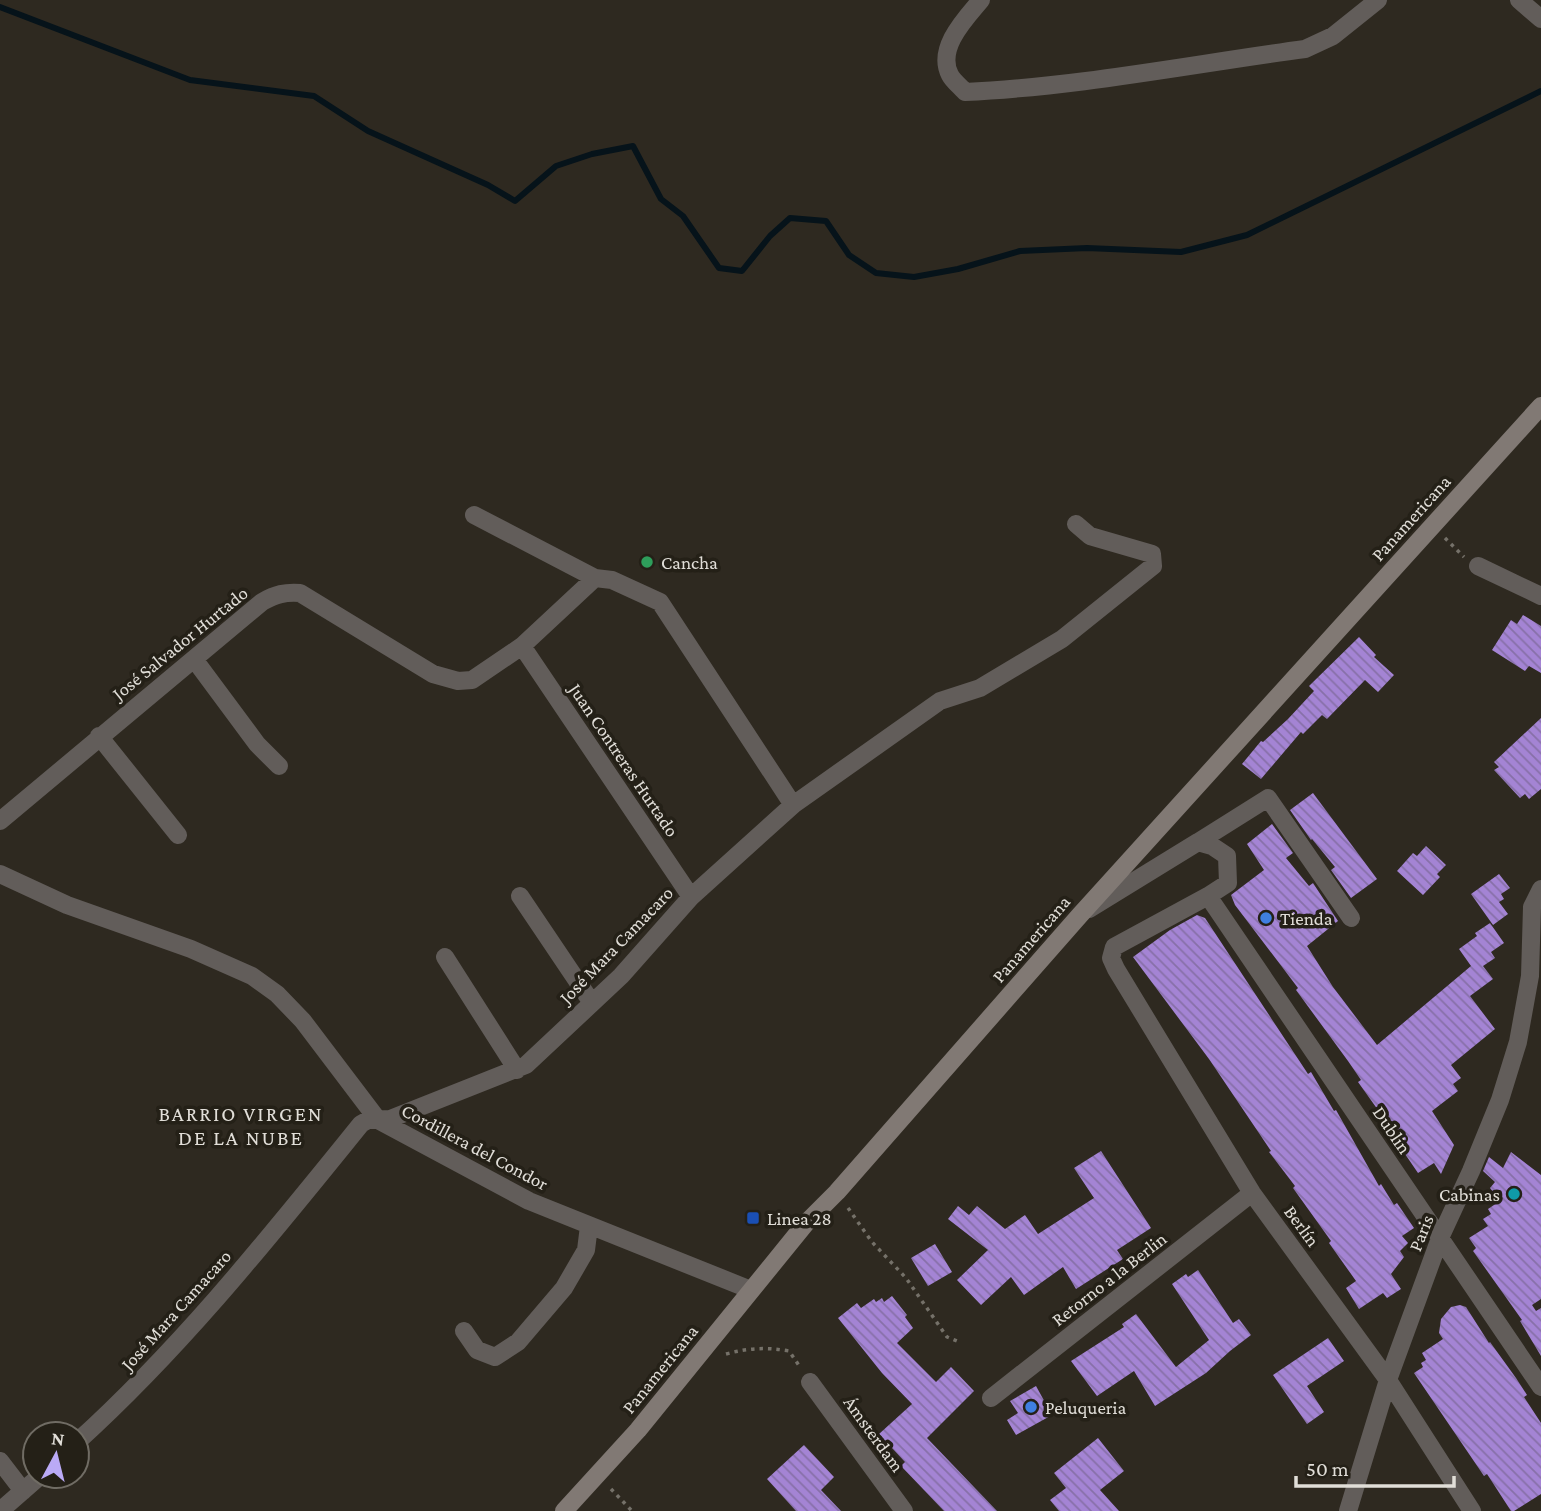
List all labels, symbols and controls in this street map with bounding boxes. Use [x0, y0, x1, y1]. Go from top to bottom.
street label: Panamericana [1367, 471, 1455, 565]
place label: Cancha [661, 552, 718, 573]
marker: Cancha [639, 554, 655, 570]
street label: José Salvador Hurtado [107, 582, 252, 705]
street label: Juan Contreras Hurtado [564, 678, 683, 840]
street label: José Mara Camacaro [554, 882, 677, 1009]
street label: Panamericana [988, 891, 1075, 987]
place label: Tienda [1280, 908, 1333, 929]
marker: Tienda [1258, 910, 1274, 926]
street label: Cordillera del Condor [398, 1100, 552, 1195]
district label: BARRIO VIRGEN DE LA NUBE [158, 1102, 324, 1150]
street label: Dublin [1369, 1102, 1415, 1158]
place label: Cabinas [1439, 1184, 1500, 1205]
marker: Cabinas [1506, 1186, 1522, 1202]
street label: Berlín [1280, 1201, 1324, 1251]
place label: Linea 28 [767, 1208, 832, 1229]
marker: Linea 28 [745, 1210, 761, 1226]
street label: Paris [1404, 1212, 1438, 1254]
street label: Retorno a la Berlin [1048, 1228, 1170, 1330]
street label: José Mara Camacaro [115, 1246, 235, 1376]
street label: Panamericana [618, 1320, 702, 1418]
street label: Ámsterdam [840, 1392, 908, 1476]
place label: Peluqueria [1045, 1397, 1126, 1418]
marker: Peluqueria [1023, 1399, 1039, 1415]
north arrow [21, 1420, 91, 1490]
text: N [50, 1427, 66, 1450]
scale bar [1296, 1444, 1454, 1488]
text: 50 m [1306, 1457, 1349, 1481]

